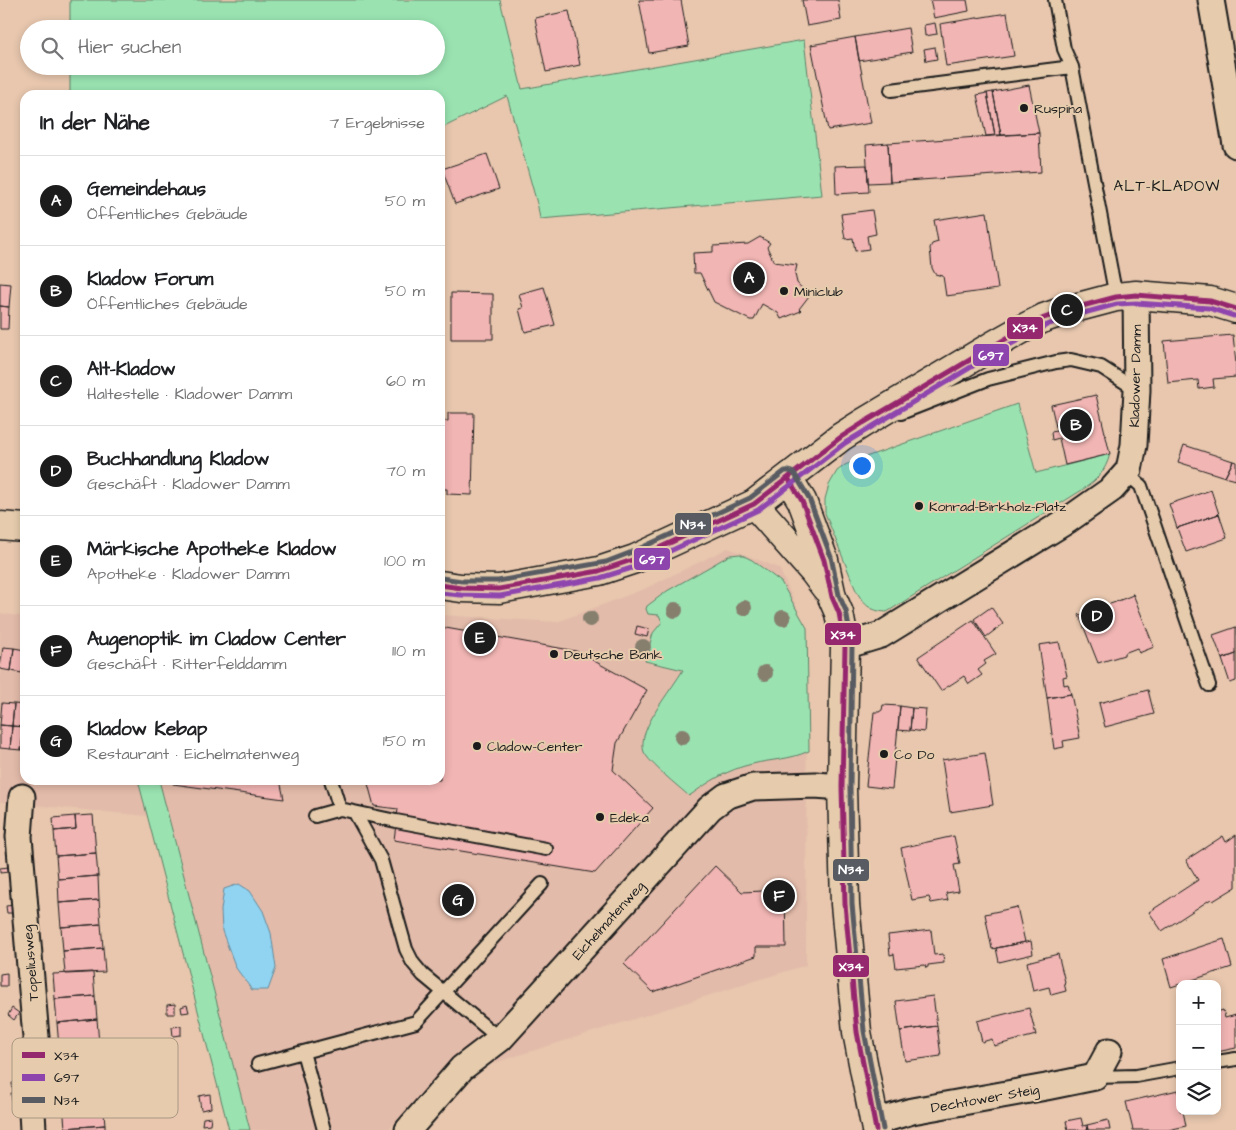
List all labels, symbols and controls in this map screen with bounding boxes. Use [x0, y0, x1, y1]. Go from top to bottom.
search box [20, 20, 445, 75]
icon: search [38, 34, 66, 62]
text: Hier suchen [78, 34, 181, 61]
place label: Ruspina [1034, 99, 1082, 119]
marker: Ruspina [1018, 102, 1030, 114]
text: In der Nähe [40, 108, 150, 137]
text: 7 Ergebnisse [329, 112, 425, 134]
text: Gemeindehaus [87, 176, 206, 203]
district label: ALT-KLADOW [1114, 176, 1220, 197]
text: A [51, 190, 61, 212]
text: 50 m [385, 190, 425, 212]
text: Öffentliches Gebäude [87, 203, 248, 225]
pin: A [733, 259, 765, 297]
text: Kladow Forum [87, 266, 213, 293]
text: B [50, 280, 62, 302]
text: 50 m [385, 280, 425, 302]
place label: Miniclub [794, 282, 843, 302]
marker: Miniclub [778, 285, 790, 297]
pin: C [1051, 291, 1083, 329]
text: Öffentliches Gebäude [87, 293, 248, 315]
line badge: X34 [1006, 316, 1044, 340]
text: X34 [1012, 318, 1038, 338]
street label: Kladower Damm [1125, 324, 1147, 428]
line badge: 697 [972, 343, 1010, 367]
text: 697 [978, 346, 1004, 366]
text: Alt-Kladow [87, 356, 176, 383]
text: C [50, 370, 62, 392]
text: 60 m [386, 370, 425, 392]
text: Haltestelle · Kladower Damm [87, 383, 292, 405]
pin: B [1060, 406, 1092, 444]
text: Buchhandlung Kladow [87, 446, 269, 473]
your location [849, 453, 875, 479]
text: D [51, 460, 61, 482]
text: 70 m [386, 460, 425, 482]
text: Geschäft · Kladower Damm [87, 473, 290, 495]
place label: Konrad-Birkholz-Platz [929, 497, 1066, 517]
marker: Konrad-Birkholz-Platz [913, 500, 925, 512]
line badge: N34 [674, 512, 712, 536]
text: N34 [680, 515, 706, 535]
text: Märkische Apotheke Kladow [87, 536, 337, 563]
line badge: 697 [633, 547, 671, 571]
text: E [51, 550, 61, 572]
text: 100 m [384, 550, 425, 572]
text: 697 [639, 550, 665, 570]
text: Apotheke · Kladower Damm [87, 563, 290, 585]
pin: D [1081, 597, 1113, 635]
pin: E [464, 619, 496, 657]
line badge: X34 [824, 622, 862, 646]
text: X34 [830, 625, 856, 645]
text: Augenoptik im Cladow Center [87, 626, 346, 653]
text: F [50, 640, 62, 662]
text: 110 m [392, 640, 425, 662]
place label: Deutsche Bank [564, 645, 662, 665]
marker: Deutsche Bank [548, 648, 560, 660]
text: Geschäft · Ritterfelddamm [87, 653, 286, 675]
text: Kladow Kebap [87, 716, 207, 743]
text: G [50, 730, 62, 752]
text: 150 m [383, 730, 425, 752]
place label: Cladow-Center [487, 737, 583, 757]
marker: Cladow-Center [471, 740, 483, 752]
text: Restaurant · Eichelmatenweg [87, 743, 299, 765]
place label: Co Do [894, 745, 934, 765]
marker: Co Do [878, 748, 890, 760]
place label: Edeka [610, 808, 649, 828]
marker: Edeka [594, 811, 606, 823]
line badge: N34 [832, 858, 870, 882]
text: N34 [838, 860, 864, 880]
street label: Eichelmatenweg [568, 877, 650, 965]
pin: F [763, 877, 795, 915]
pin: G [442, 881, 474, 919]
street label: Topeliusweg [18, 924, 44, 1002]
line badge: X34 [832, 954, 870, 978]
text: X34 [838, 957, 864, 977]
map controls [1176, 980, 1221, 1115]
button: + [1176, 980, 1221, 1025]
button: − [1176, 1025, 1221, 1070]
legend [12, 1038, 178, 1118]
text: X34 [54, 1046, 80, 1066]
text: 697 [54, 1068, 80, 1088]
button: layers [1176, 1070, 1221, 1115]
street label: Dechtower Steig [929, 1080, 1041, 1118]
text: N34 [54, 1091, 80, 1111]

